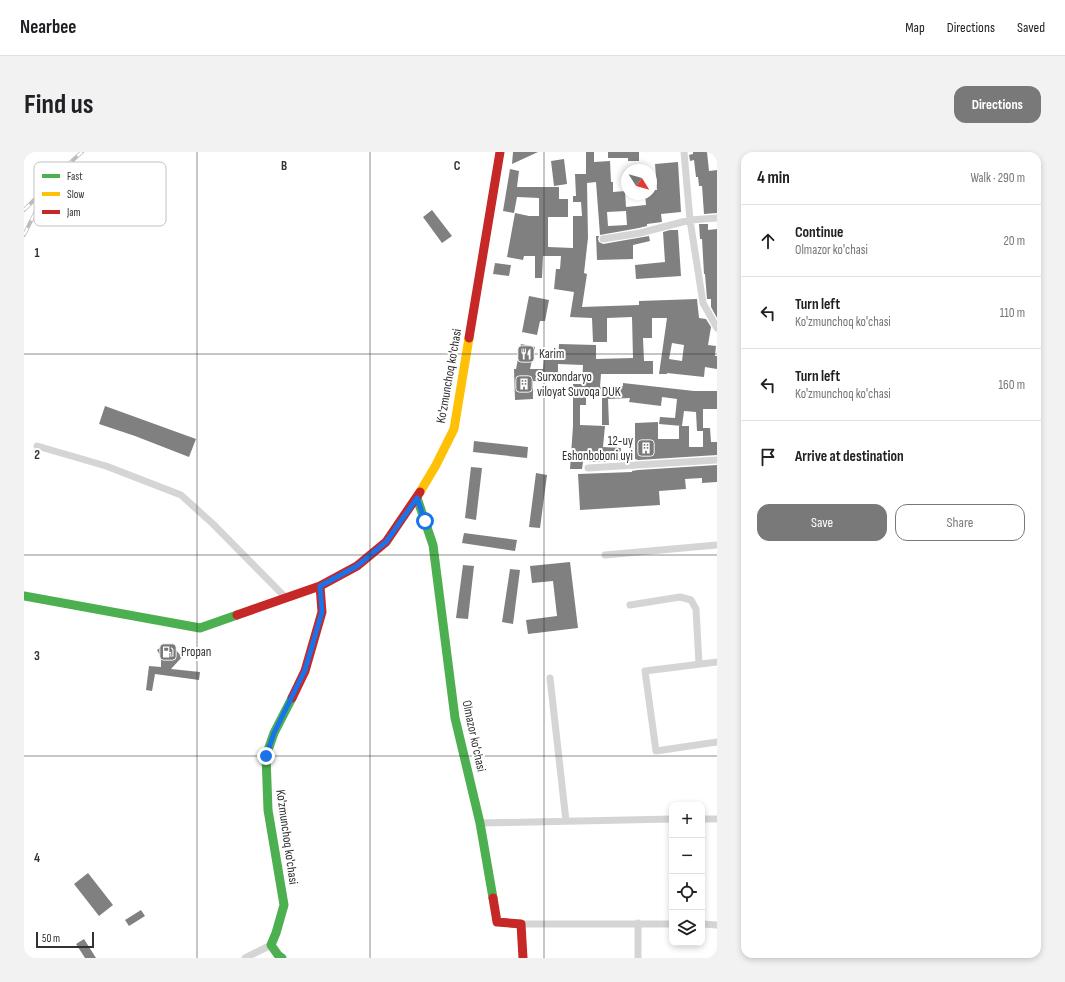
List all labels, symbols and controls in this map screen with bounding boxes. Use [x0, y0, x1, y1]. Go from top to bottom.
text: Nearbee [20, 16, 76, 39]
text: Map [905, 19, 925, 36]
text: Directions [947, 19, 995, 36]
text: Saved [1017, 19, 1045, 36]
button: Directions [954, 86, 1041, 123]
text: Find us [24, 88, 93, 121]
text: B [281, 158, 287, 174]
text: C [454, 158, 461, 174]
legend [34, 162, 166, 226]
north arrow [621, 164, 657, 200]
text: 4 min [757, 168, 790, 188]
text: Fast [67, 170, 83, 183]
text: Walk · 290 m [970, 170, 1025, 186]
text: Slow [67, 188, 84, 201]
text: Jam [66, 206, 81, 219]
text: Continue [795, 223, 844, 242]
icon: ahead [757, 230, 779, 252]
text: 20 m [1003, 233, 1025, 249]
text: Olmazor ko'chasi [795, 242, 868, 258]
text: 1 [34, 245, 40, 261]
text: Turn left [795, 295, 840, 314]
icon: left [757, 302, 779, 324]
text: 110 m [1000, 305, 1025, 321]
text: Ko'zmunchoq ko'chasi [795, 314, 891, 330]
street label: Ko'zmunchoq ko'chasi [433, 327, 465, 425]
restaurant icon: Karim [516, 344, 536, 364]
place label: Karim [539, 346, 564, 362]
text: Turn left [795, 367, 840, 386]
place label: Surxondaryo viloyat Suvoqa DUK [537, 369, 621, 400]
building icon: Surxondaryo viloyat Suvoqa DUK [514, 374, 534, 394]
icon: left [757, 374, 779, 396]
text: 160 m [999, 377, 1025, 393]
text: Ko'zmunchoq ko'chasi [795, 386, 891, 402]
place label: 12-uy Eshonboboni uyi [562, 433, 633, 464]
building icon: 12-uy Eshonboboni uyi [636, 438, 656, 458]
icon: arrive [757, 446, 779, 468]
text: 2 [34, 447, 40, 463]
text: Arrive at destination [795, 447, 904, 466]
button: Save [757, 504, 887, 541]
button: Share [895, 504, 1025, 541]
route start [416, 512, 434, 530]
fuel station icon: Propan [158, 642, 178, 662]
place label: Propan [181, 644, 211, 660]
text: 3 [34, 648, 40, 664]
street label: Olmazor ko'chasi [459, 699, 489, 773]
route end [257, 747, 275, 765]
street label: Ko'zmunchoq ko'chasi [272, 788, 302, 886]
map controls [669, 802, 705, 946]
button: + [669, 802, 705, 838]
button: − [669, 838, 705, 874]
text: 4 [34, 850, 40, 866]
button: locate [669, 874, 705, 910]
button: layers [669, 910, 705, 946]
scale bar [36, 930, 94, 949]
text: 50 m [42, 932, 60, 945]

